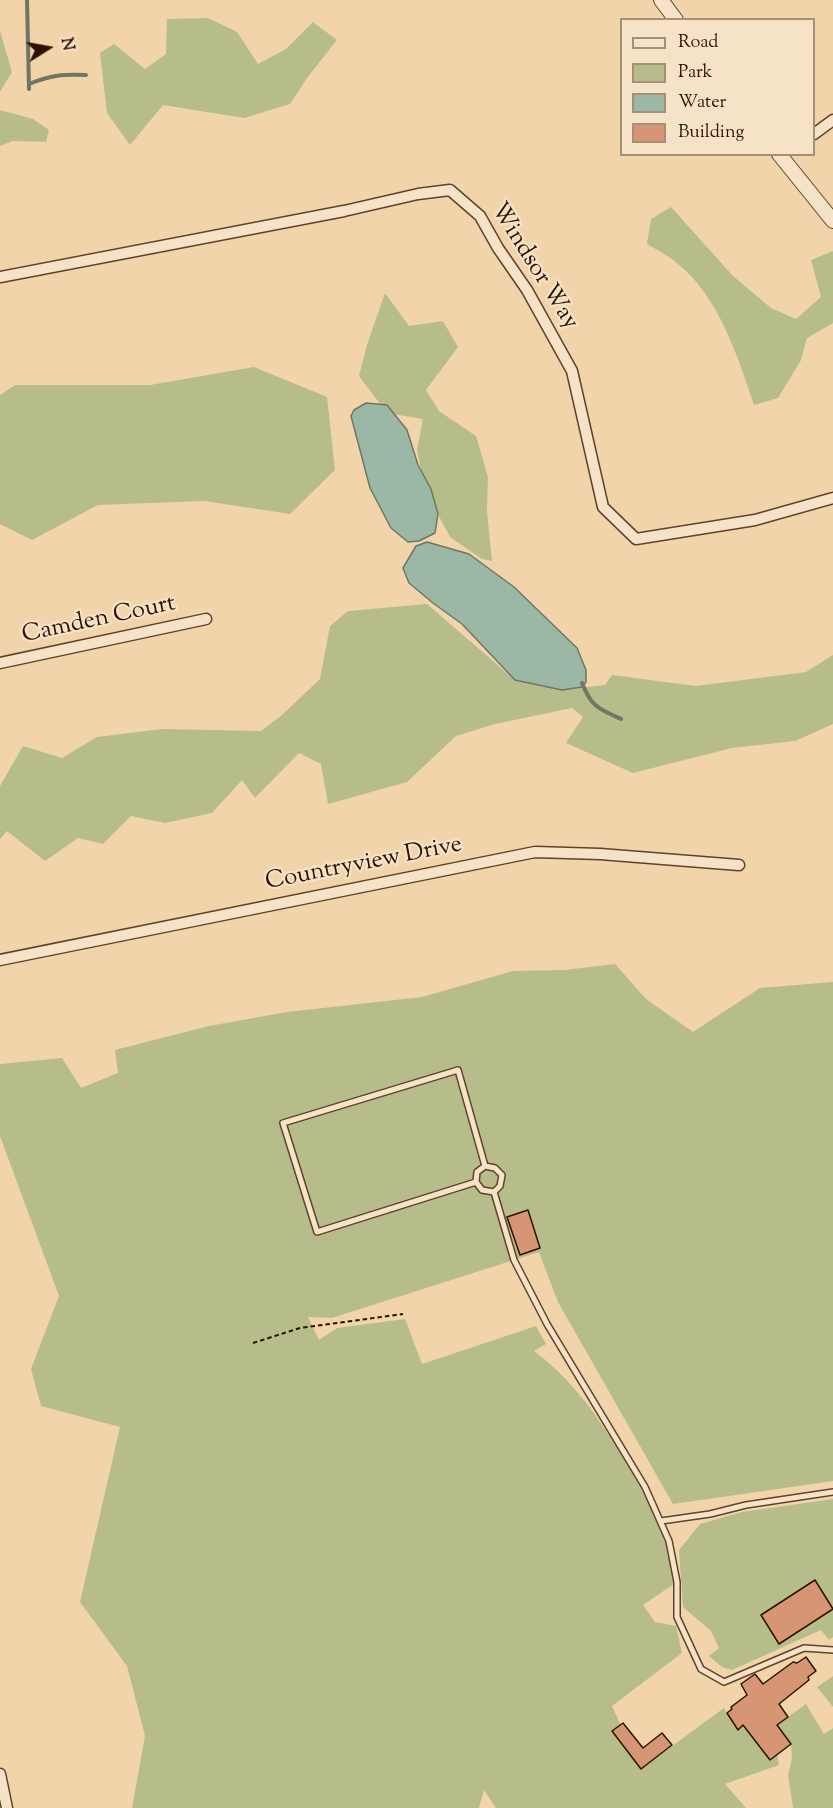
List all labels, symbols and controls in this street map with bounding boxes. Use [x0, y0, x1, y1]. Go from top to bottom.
north arrow [18, 18, 78, 78]
legend [620, 18, 815, 156]
text: Road [678, 30, 718, 56]
text: N [54, 36, 79, 53]
text: Park [678, 60, 712, 86]
text: Water [678, 90, 726, 116]
text: Building [678, 120, 744, 146]
street label: Windsor Way [483, 198, 583, 336]
street label: Camden Court [20, 591, 178, 651]
street label: Countryview Drive [263, 832, 465, 898]

